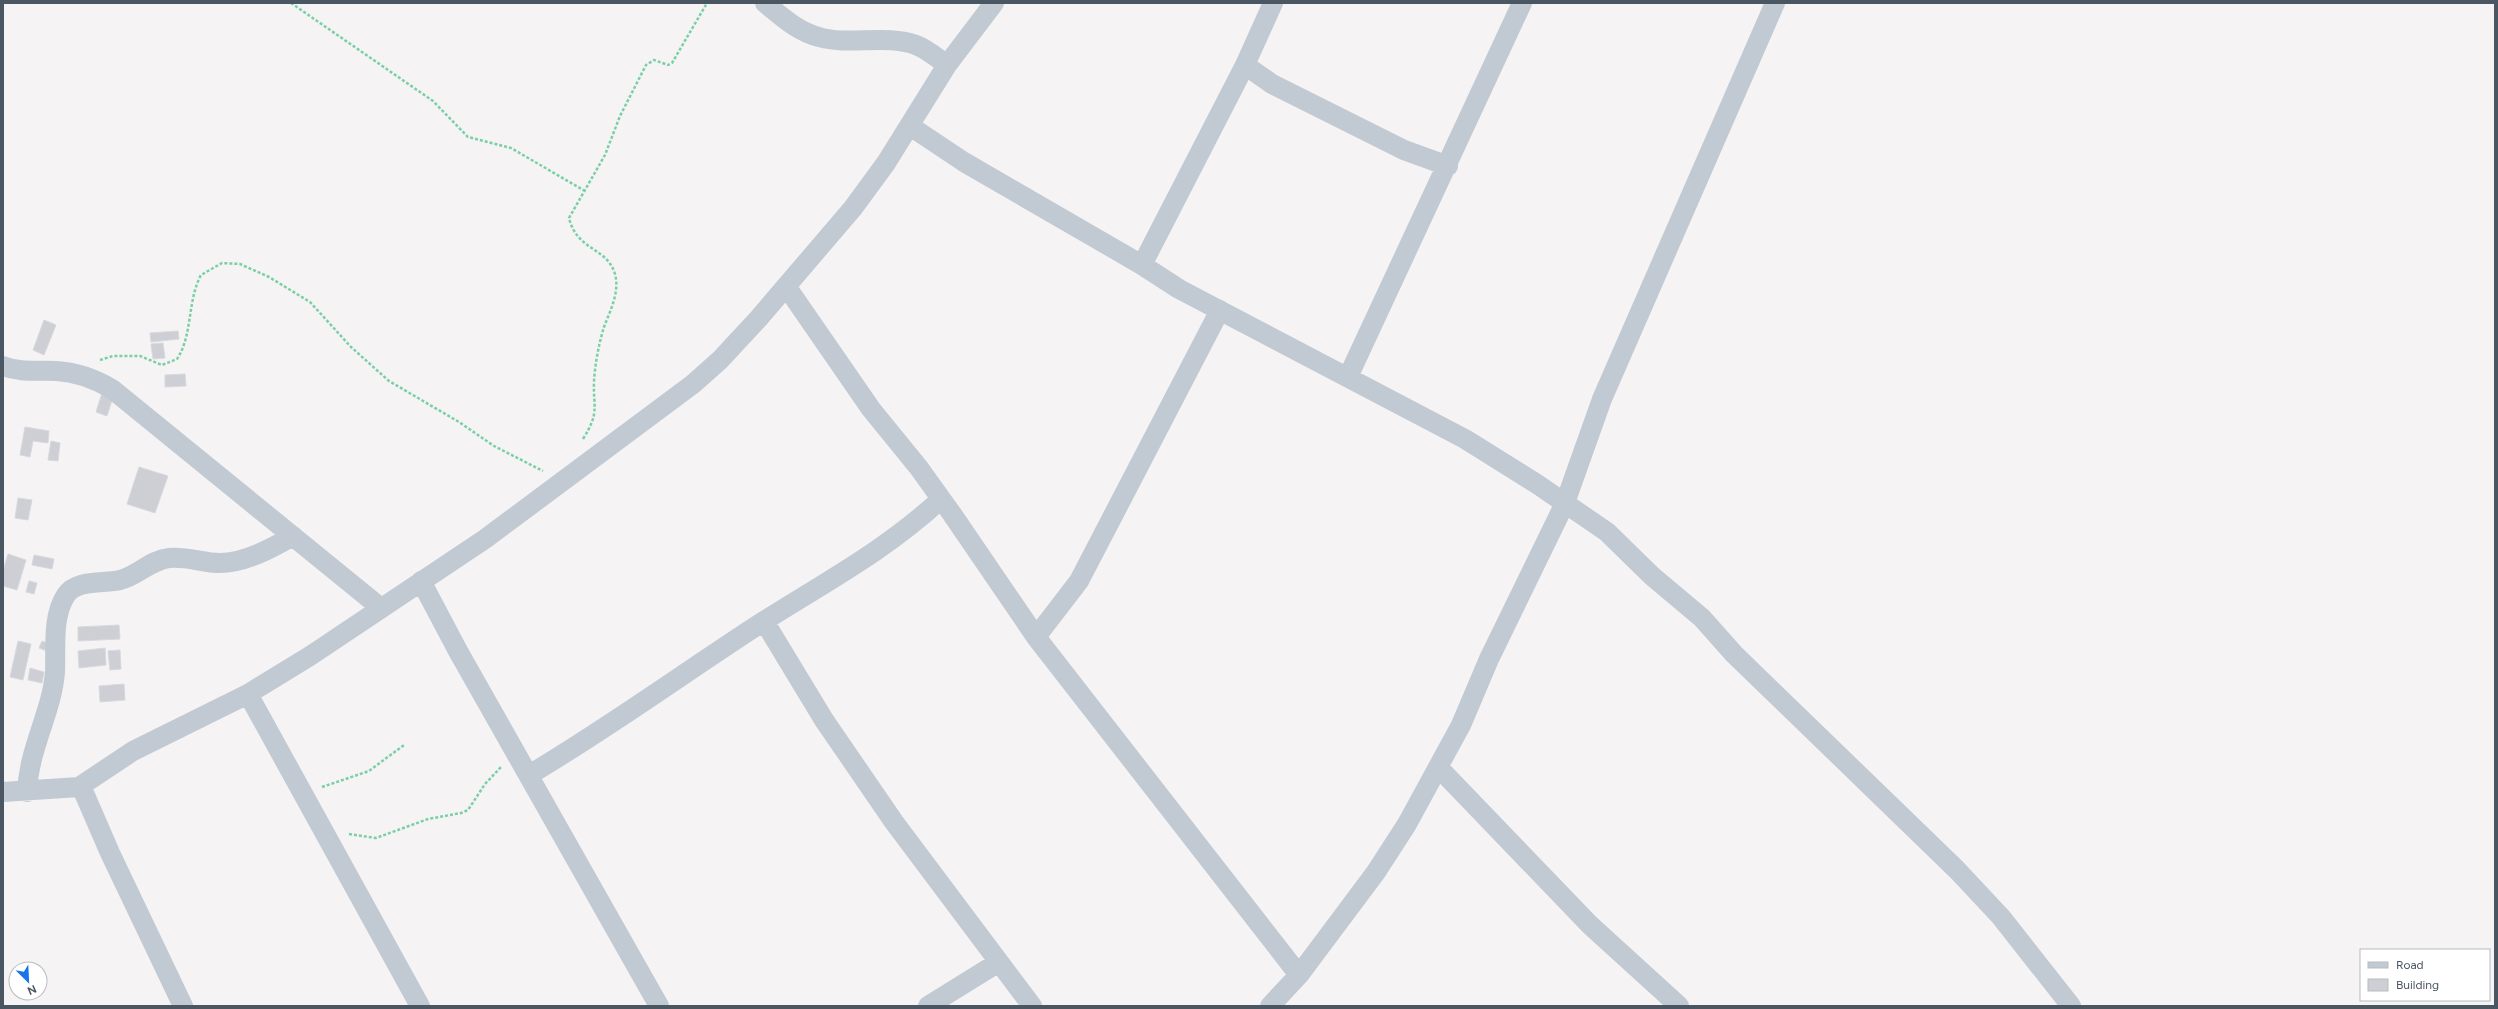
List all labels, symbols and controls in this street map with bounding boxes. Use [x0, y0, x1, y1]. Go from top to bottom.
legend [2360, 949, 2490, 1001]
text: Road [2396, 958, 2424, 972]
north arrow [8, 961, 48, 1001]
text: Building [2396, 978, 2439, 992]
text: N [25, 982, 38, 997]

